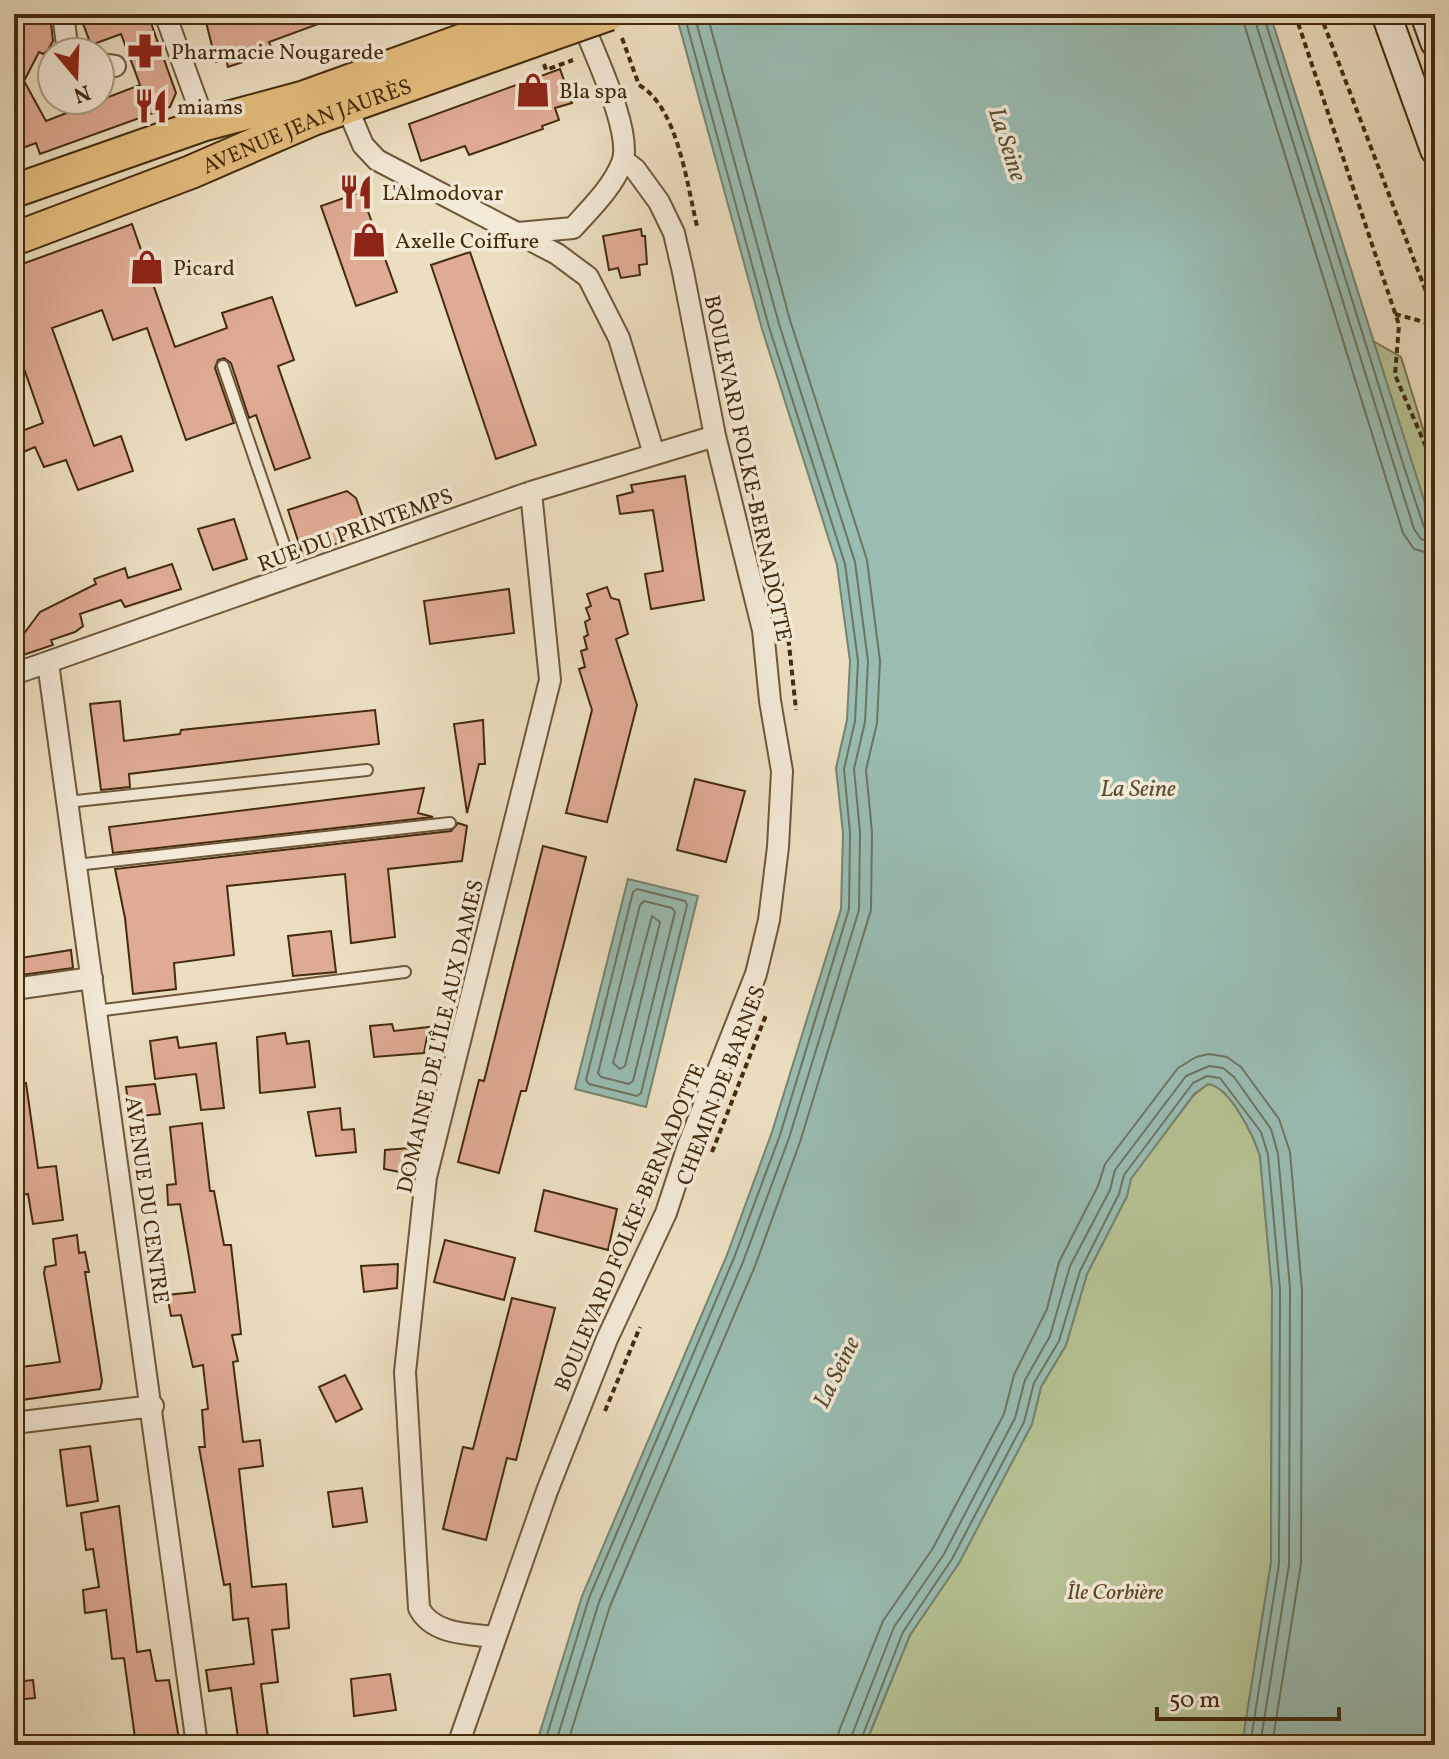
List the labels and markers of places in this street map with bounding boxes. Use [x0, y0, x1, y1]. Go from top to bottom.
pharmacy icon: Pharmacie Nougarede [126, 32, 164, 70]
place label: Pharmacie Nougarede [171, 38, 384, 69]
shop icon: Bla spa [514, 71, 552, 109]
place label: Bla spa [559, 77, 628, 108]
restaurant icon: miams [132, 87, 170, 125]
place label: miams [177, 93, 243, 124]
restaurant icon: L'Almodovar [337, 173, 375, 211]
place label: L'Almodovar [382, 179, 503, 210]
shop icon: Axelle Coiffure [350, 221, 388, 259]
place label: Axelle Coiffure [395, 227, 539, 258]
shop icon: Picard [128, 248, 166, 286]
place label: Picard [173, 254, 235, 285]

